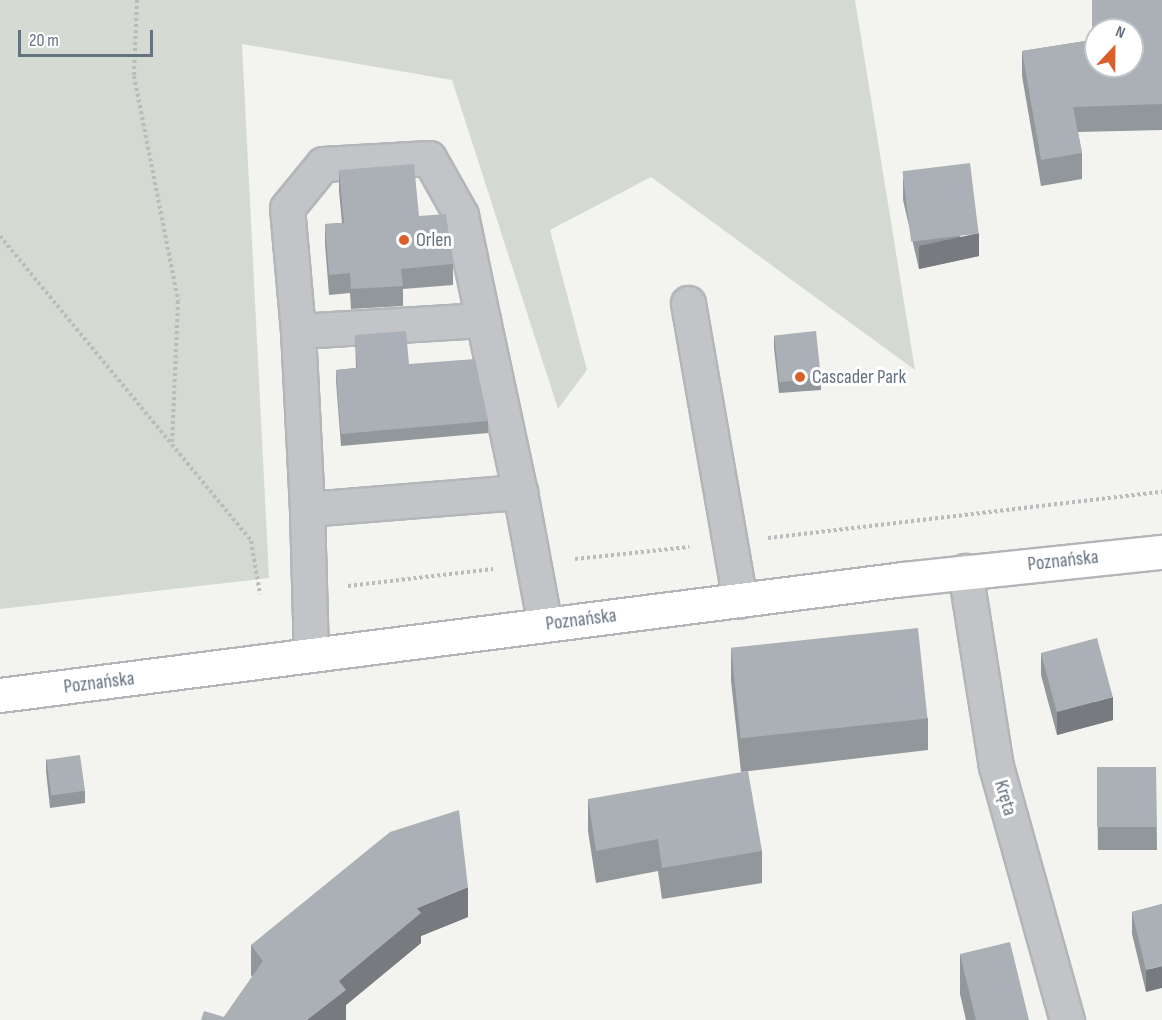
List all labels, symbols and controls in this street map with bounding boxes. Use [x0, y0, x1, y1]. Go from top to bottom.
scale bar [21, 18, 156, 56]
north arrow [1084, 18, 1144, 78]
text: N [1113, 22, 1128, 43]
text: 20 m [29, 30, 59, 51]
place label: Orlen [416, 228, 452, 252]
marker: Orlen [397, 233, 411, 247]
place label: Cascader Park [812, 365, 906, 389]
marker: Cascader Park [793, 370, 807, 384]
street label: Poznańska [1026, 545, 1100, 577]
street label: Poznańska [544, 604, 618, 636]
street label: Poznańska [62, 667, 136, 699]
street label: Kręta [988, 777, 1022, 819]

